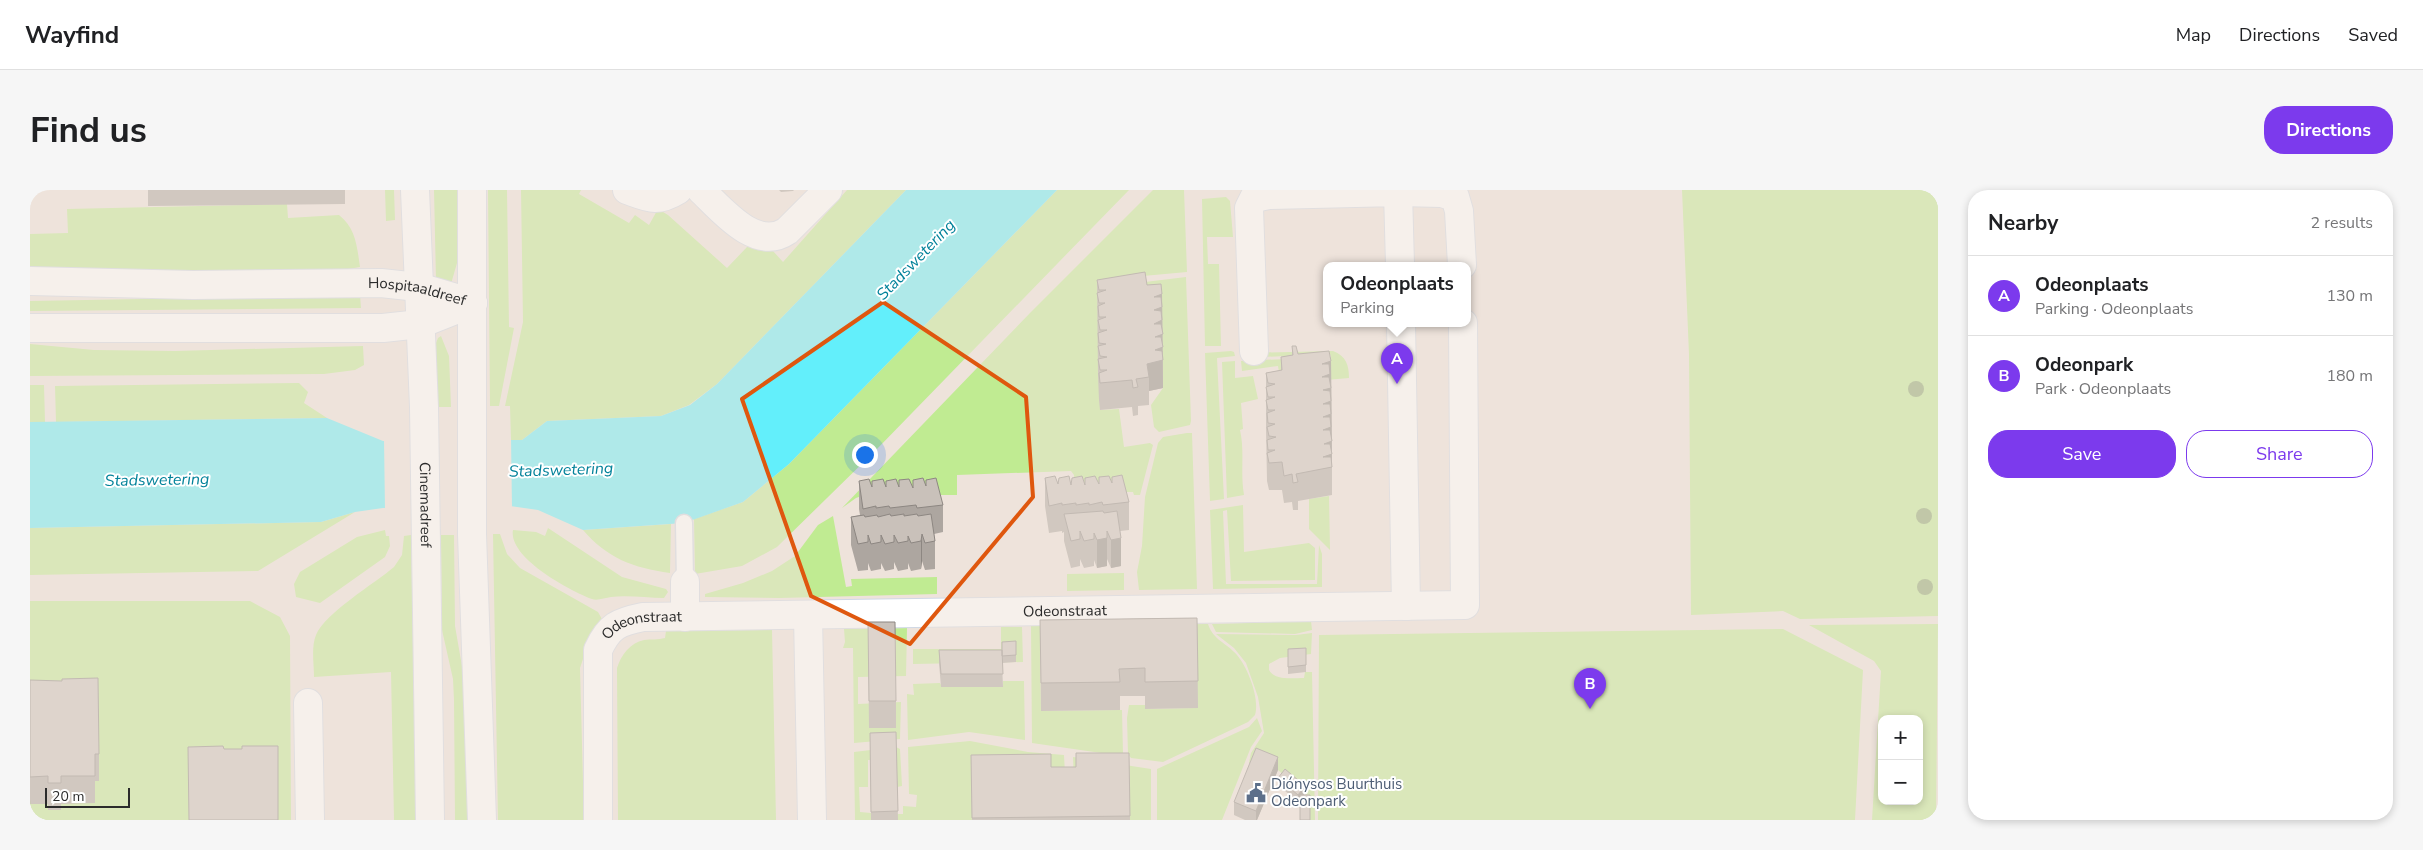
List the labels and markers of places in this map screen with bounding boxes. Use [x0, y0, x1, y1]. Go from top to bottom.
pin: A [1381, 343, 1413, 384]
pin: B [1574, 668, 1606, 709]
place label: Diónysos Buurthuis Odeonpark [1271, 774, 1402, 811]
public building icon: Diónysos Buurthuis Odeonpark [1245, 782, 1267, 804]

